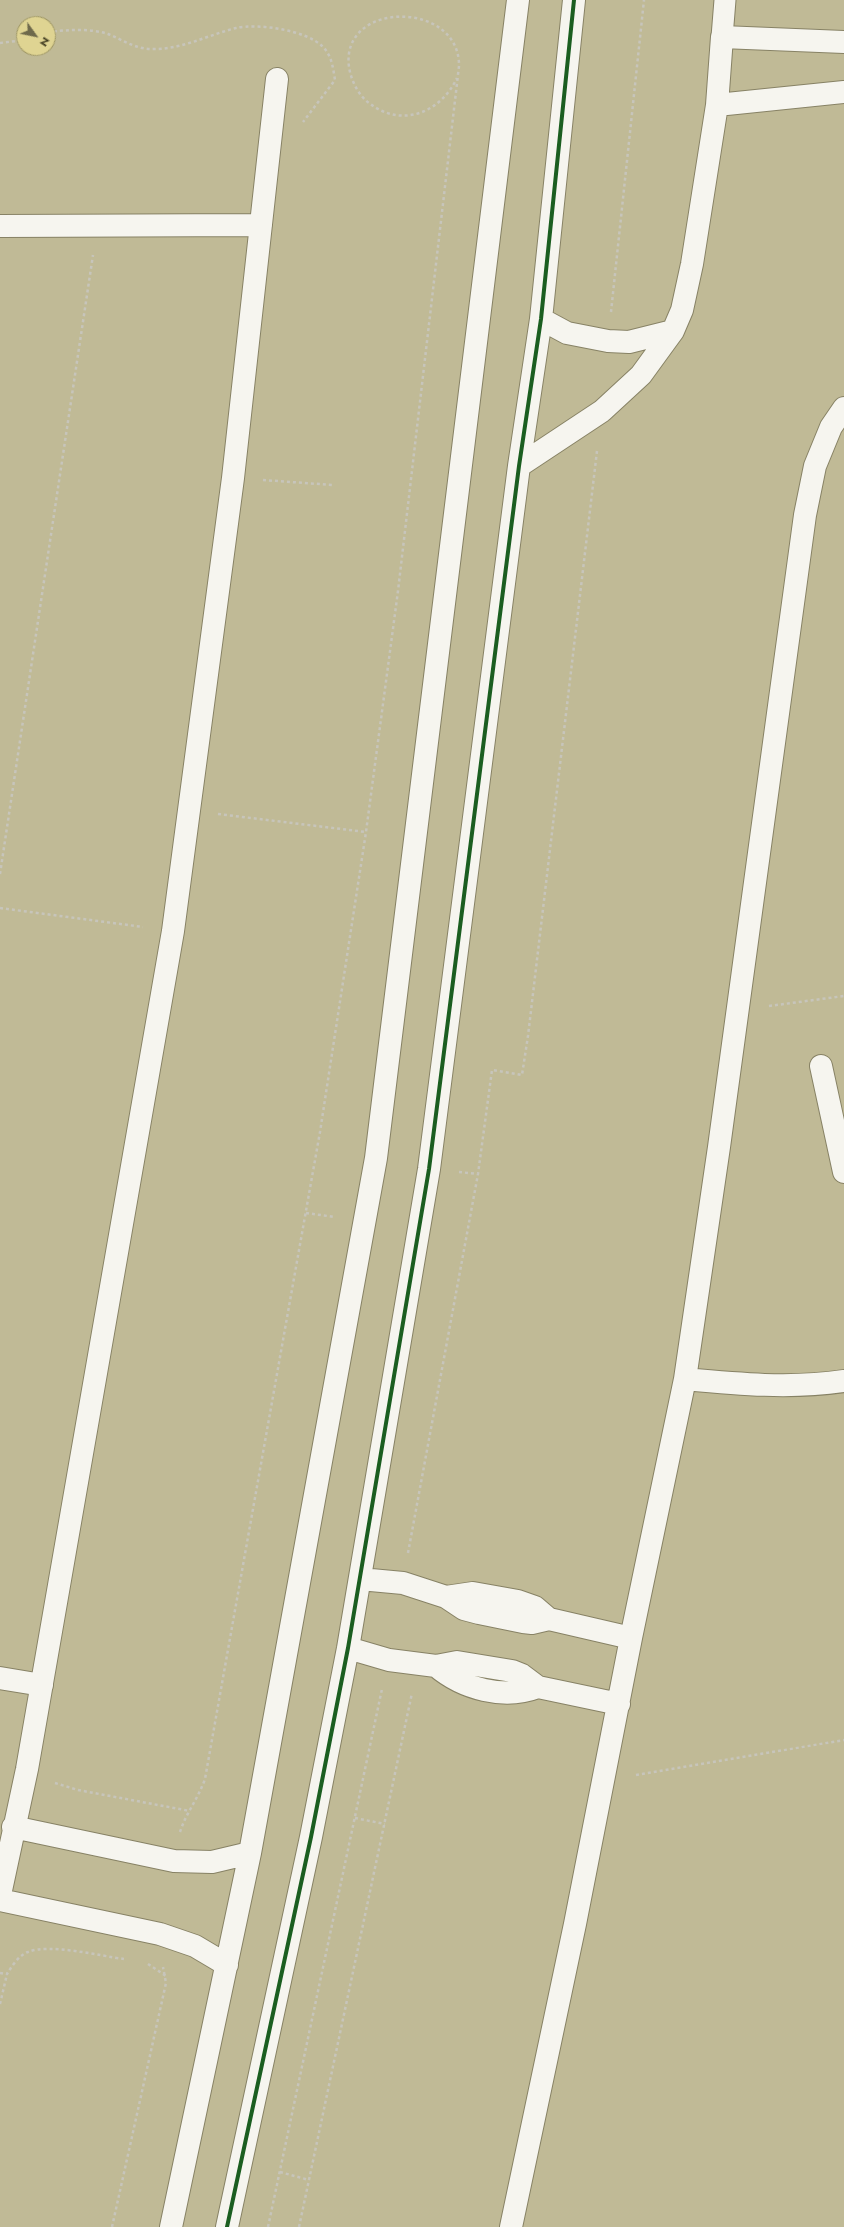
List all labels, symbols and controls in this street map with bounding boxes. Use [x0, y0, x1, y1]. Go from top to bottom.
north arrow [16, 16, 56, 56]
text: N [36, 34, 54, 50]

